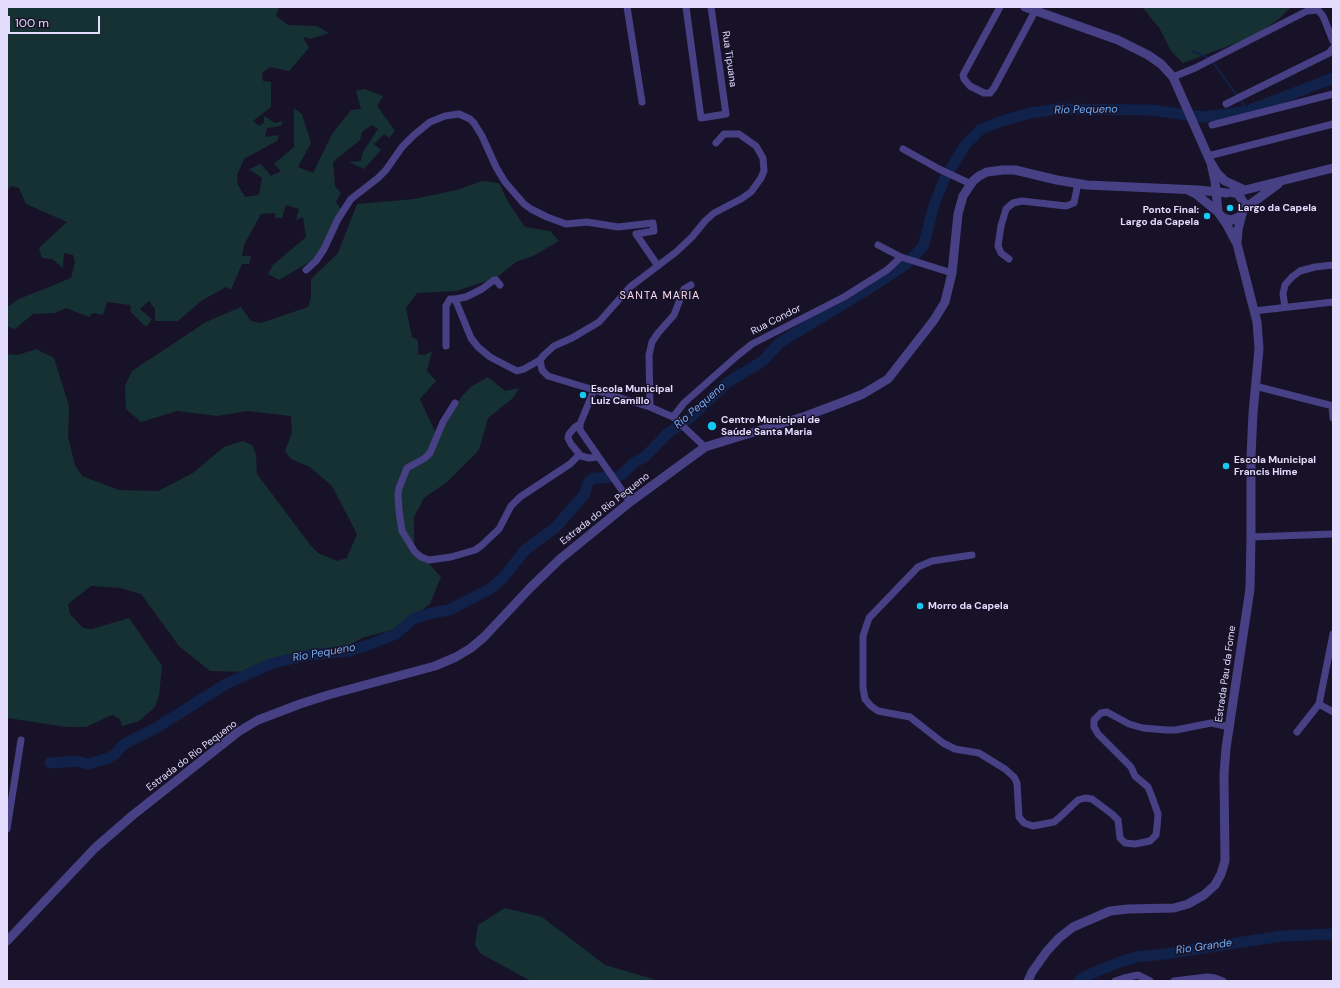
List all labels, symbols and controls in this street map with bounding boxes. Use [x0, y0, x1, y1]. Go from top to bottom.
scale bar [10, 8, 102, 34]
text: 100 m [15, 15, 49, 31]
street label: Rua Tipuana [719, 30, 739, 88]
water label: Rio Pequeno [1054, 103, 1118, 117]
place label: Largo da Capela [1238, 202, 1317, 214]
marker: Largo da Capela [1225, 203, 1235, 213]
place label: Ponto Final: Largo da Capela [1120, 204, 1199, 228]
marker: Ponto Final: Largo da Capela [1202, 211, 1212, 221]
district label: SANTA MARIA [620, 289, 700, 303]
street label: Rua Condor [749, 302, 803, 338]
water label: Rio Pequeno [672, 380, 728, 432]
place label: Escola Municipal Luiz Camillo [591, 383, 673, 406]
marker: Escola Municipal Luiz Camillo [578, 390, 588, 400]
place label: Centro Municipal de Saúde Santa Maria [721, 414, 820, 438]
marker: Centro Municipal de Saúde Santa Maria [706, 420, 718, 432]
place label: Escola Municipal Francis Hime [1234, 454, 1316, 478]
marker: Escola Municipal Francis Hime [1221, 461, 1231, 471]
street label: Estrada do Rio Pequeno [558, 470, 652, 548]
place label: Morro da Capela [928, 600, 1009, 612]
marker: Morro da Capela [915, 601, 925, 611]
street label: Estrada Pau da Fome [1213, 625, 1239, 723]
water label: Rio Pequeno [292, 641, 356, 665]
street label: Estrada do Rio Pequeno [144, 718, 240, 794]
water label: Rio Grande [1175, 937, 1233, 957]

